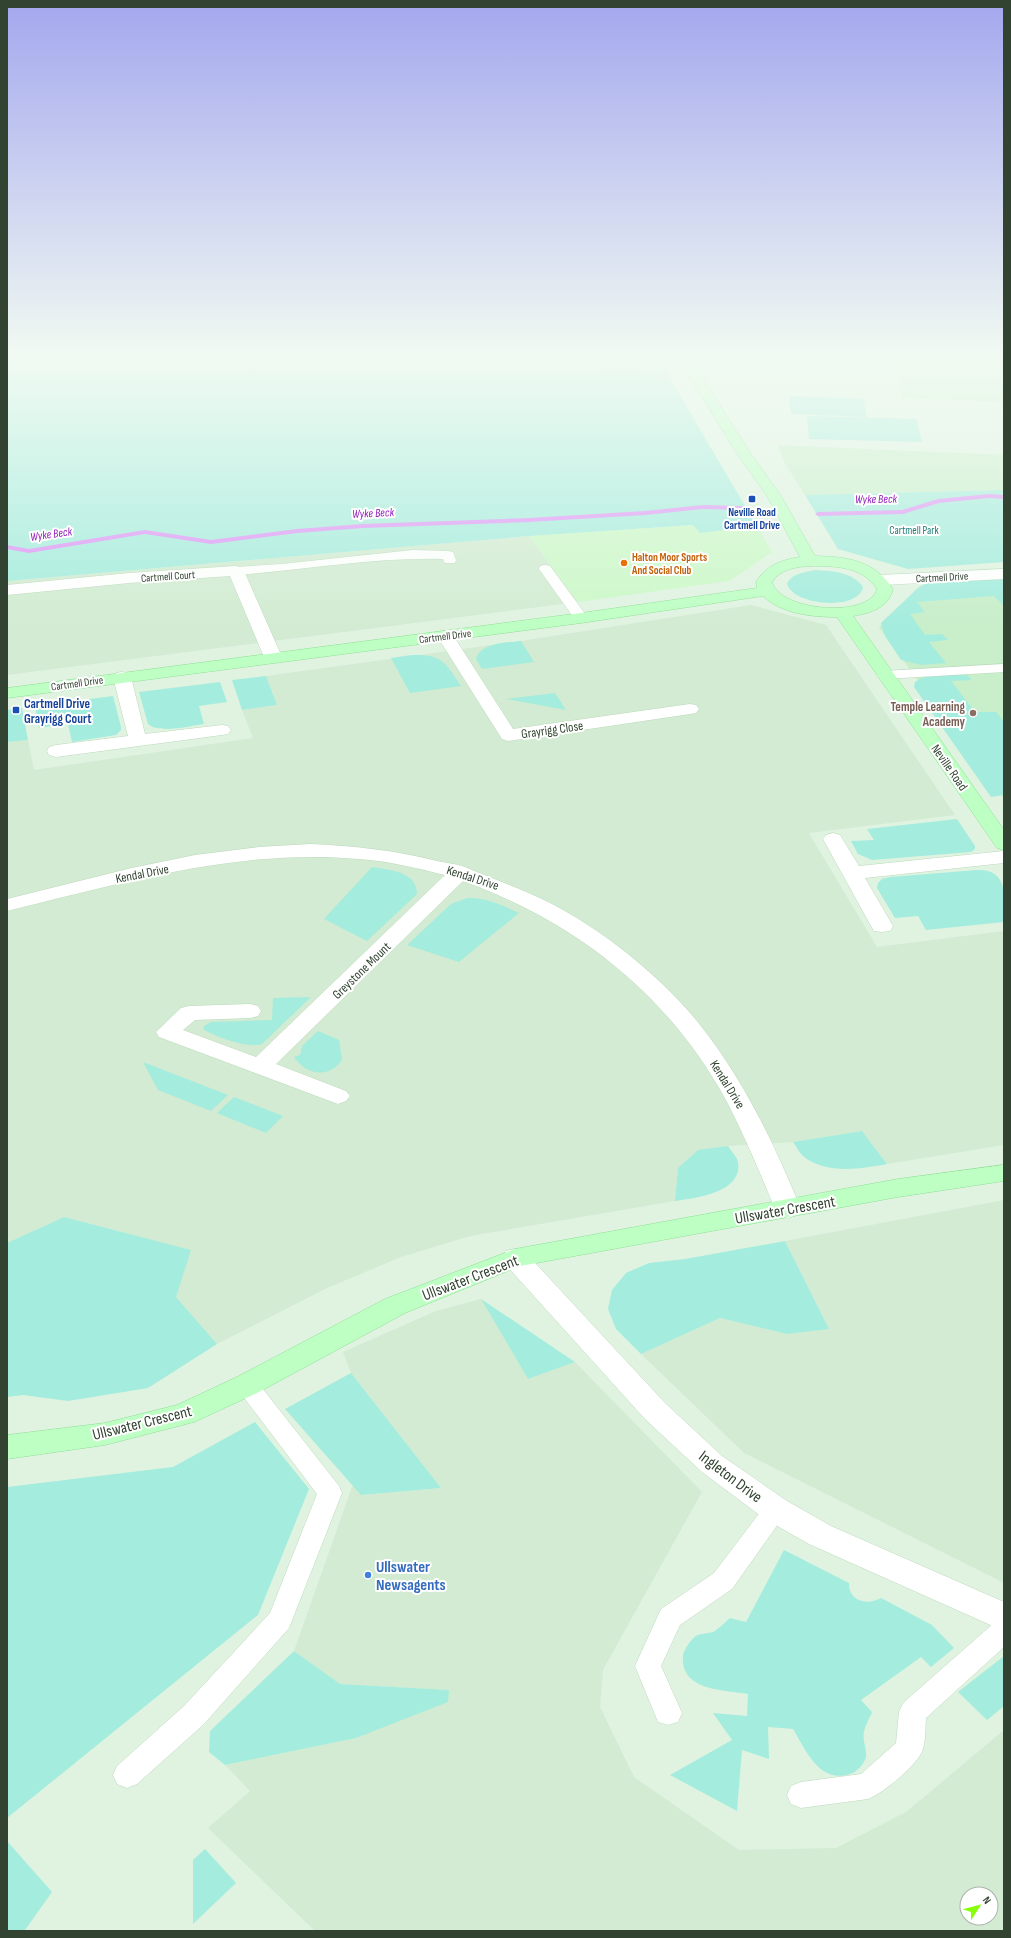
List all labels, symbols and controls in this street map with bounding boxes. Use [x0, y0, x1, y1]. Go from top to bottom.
water label: Wyke Beck [855, 492, 898, 507]
marker: Neville Road Cartmell Drive [747, 494, 757, 504]
water label: Wyke Beck [352, 505, 395, 522]
place label: Neville Road Cartmell Drive [724, 506, 780, 532]
water label: Wyke Beck [29, 524, 73, 545]
park label: Cartmell Park [889, 524, 940, 537]
place label: Halton Moor Sports And Social Club [631, 551, 707, 577]
marker: Halton Moor Sports And Social Club [619, 558, 629, 568]
street label: Cartmell Court [140, 568, 196, 585]
street label: Cartmell Drive [915, 570, 969, 585]
street label: Cartmell Drive [418, 627, 472, 646]
street label: Cartmell Drive [50, 673, 104, 694]
place label: Cartmell Drive Grayrigg Court [24, 696, 92, 727]
place label: Temple Learning Academy [891, 699, 966, 730]
marker: Cartmell Drive Grayrigg Court [11, 705, 21, 715]
marker: Temple Learning Academy [968, 708, 978, 718]
street label: Grayrigg Close [520, 718, 584, 742]
street label: Neville Road [927, 741, 971, 794]
street label: Kendal Drive [114, 861, 170, 887]
street label: Kendal Drive [445, 862, 501, 894]
street label: Greystone Mount [329, 939, 394, 1003]
street label: Kendal Drive [706, 1057, 748, 1112]
street label: Ullswater Crescent [734, 1192, 837, 1229]
street label: Ullswater Crescent [420, 1251, 522, 1305]
street label: Ullswater Crescent [91, 1402, 194, 1445]
street label: Ingleton Drive [695, 1447, 766, 1507]
place label: Ullswater Newsagents [376, 1558, 446, 1595]
marker: Ullswater Newsagents [363, 1570, 373, 1580]
north arrow [959, 1886, 999, 1926]
text: N [980, 1894, 994, 1907]

